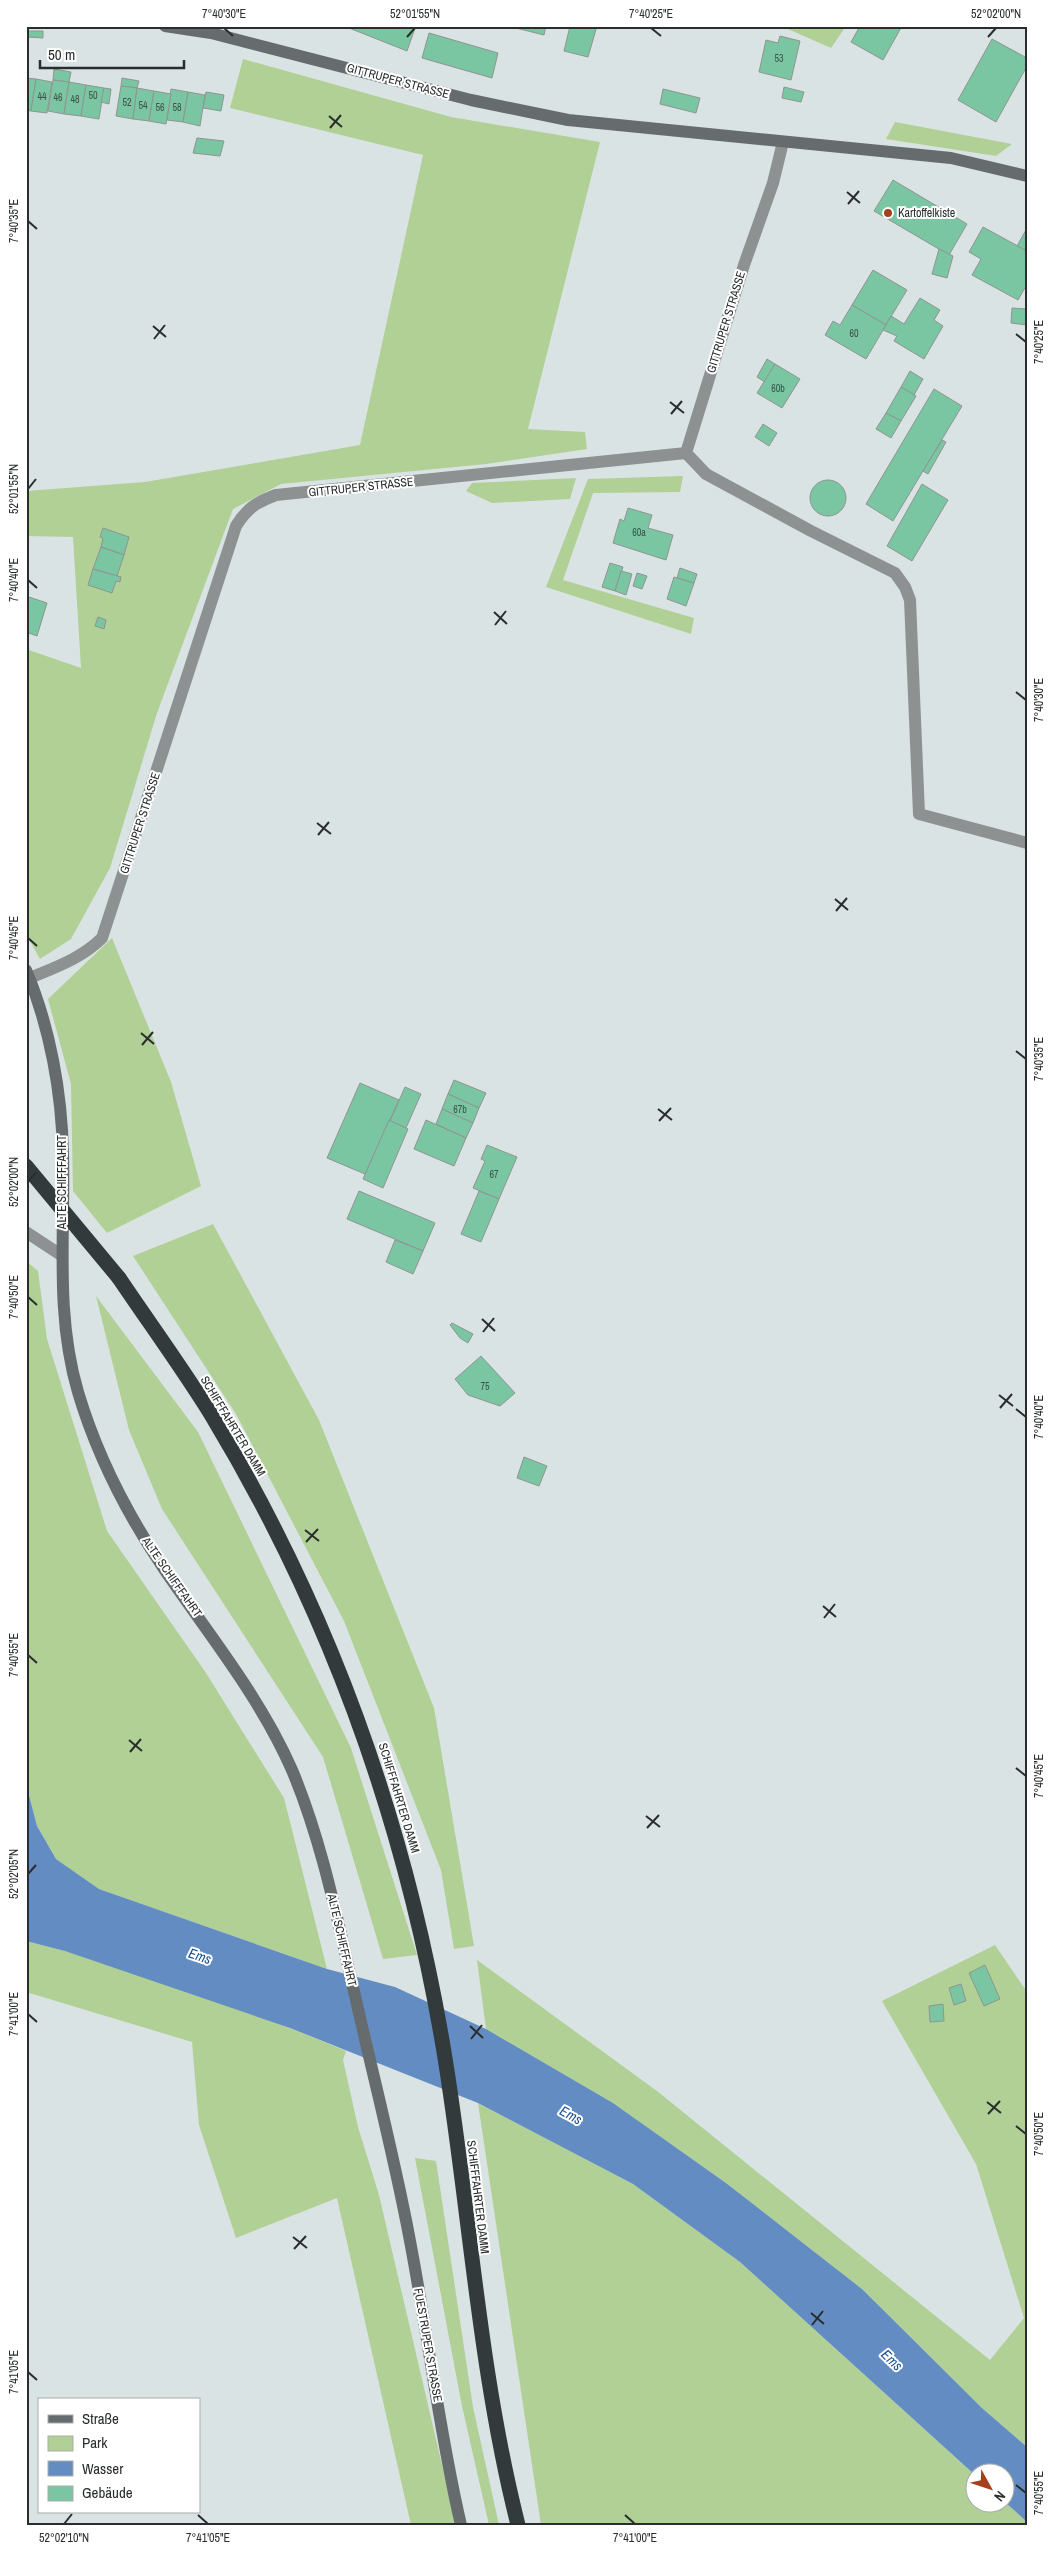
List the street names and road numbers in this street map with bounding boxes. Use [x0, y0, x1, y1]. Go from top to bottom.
street label: GITTRUPER STRASSE [345, 60, 451, 102]
street label: GITTRUPER STRASSE [703, 269, 749, 375]
street label: GITTRUPER STRASSE [308, 474, 414, 500]
street label: GITTRUPER STRASSE [116, 770, 164, 876]
street label: ALTE SCHIFFFAHRT [54, 1135, 70, 1230]
street label: SCHIFFFAHRTER DAMM [197, 1373, 269, 1479]
street label: ALTE SCHIFFFAHRT [138, 1533, 206, 1620]
street label: SCHIFFFAHRTER DAMM [375, 1741, 423, 1855]
street label: ALTE SCHIFFFAHRT [323, 1891, 360, 1988]
street label: SCHIFFFAHRTER DAMM [463, 2139, 493, 2255]
street label: FUESTRUPER STRASSE [410, 2287, 446, 2403]

